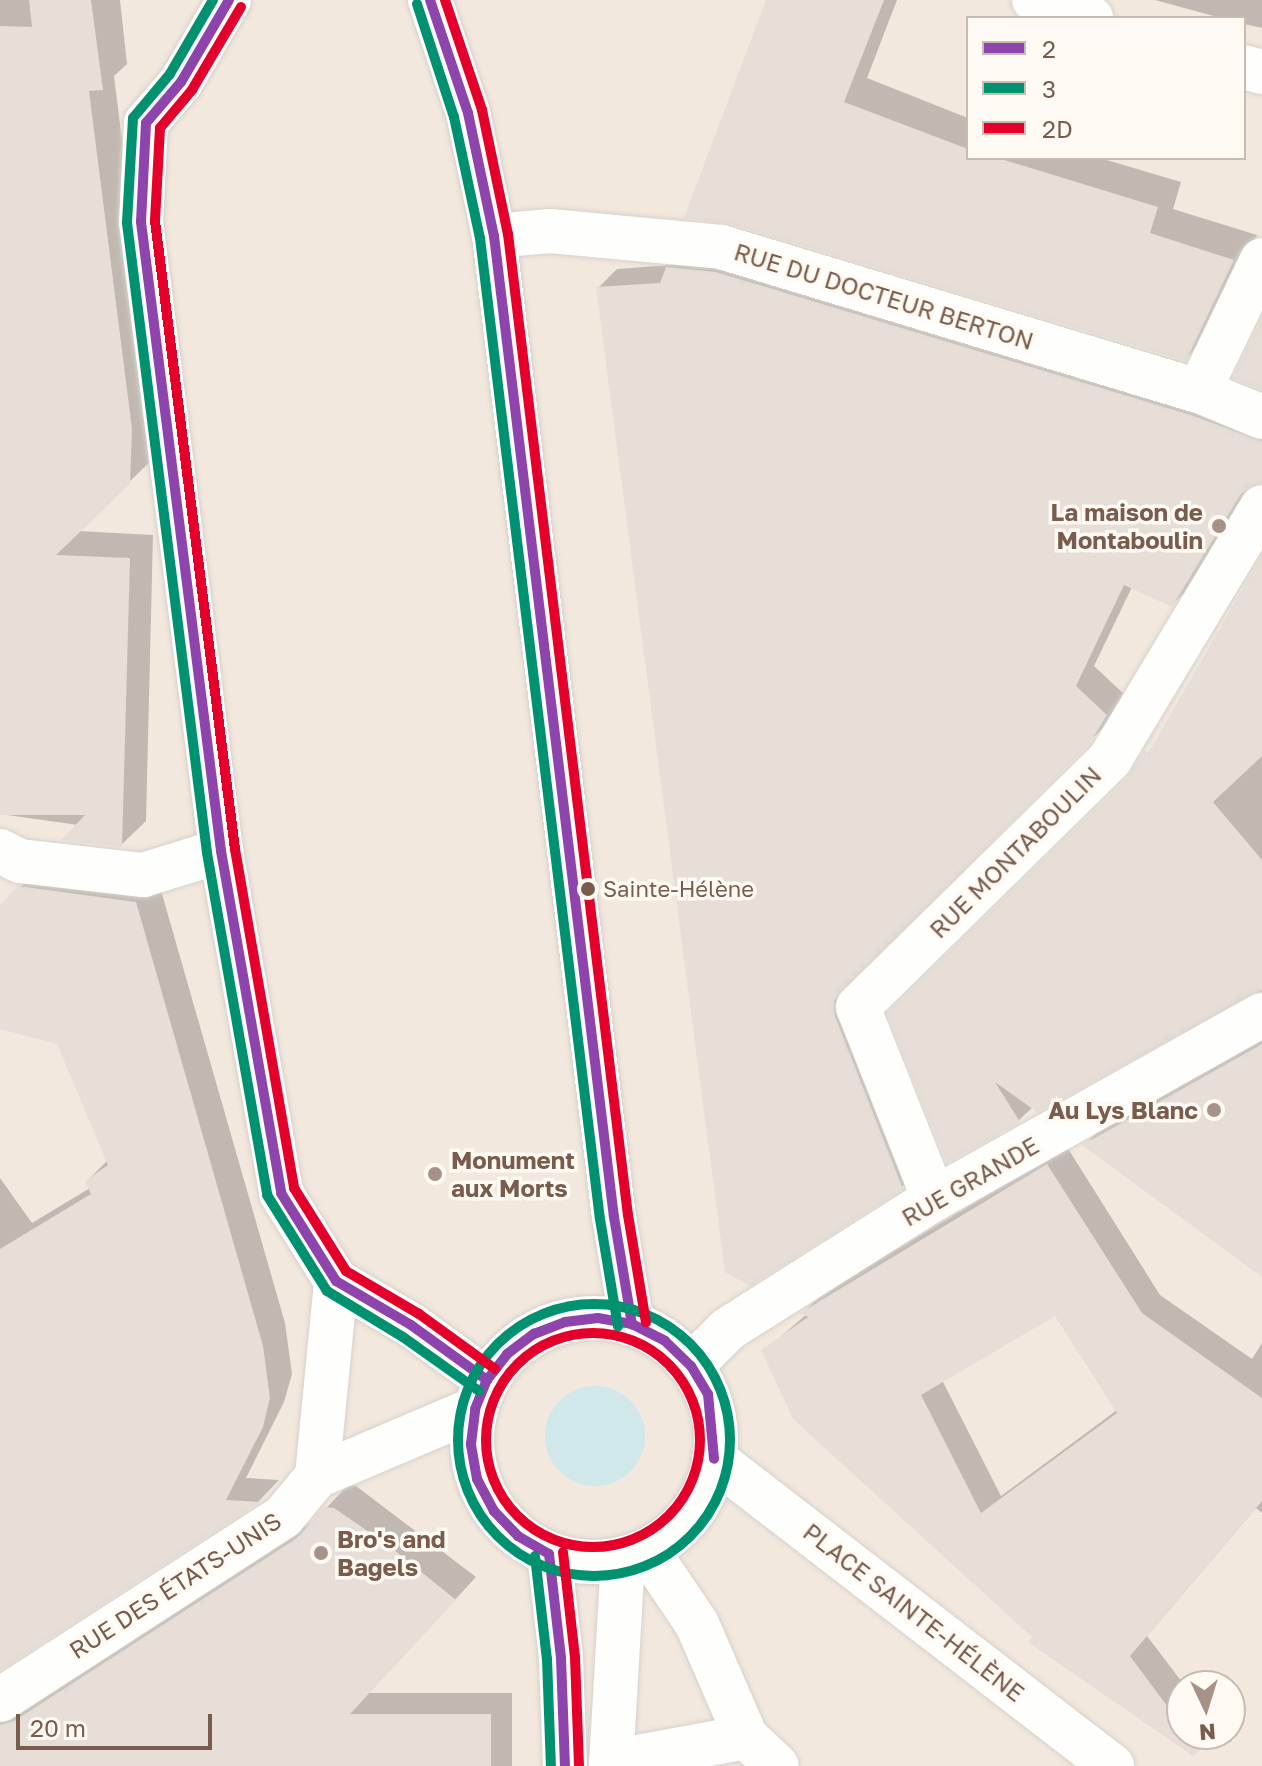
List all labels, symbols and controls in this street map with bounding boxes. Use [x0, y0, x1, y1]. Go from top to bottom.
legend [966, 16, 1246, 160]
text: 2 [1042, 34, 1056, 63]
text: 3 [1042, 74, 1056, 103]
text: 2D [1042, 114, 1073, 143]
street label: RUE DU DOCTEUR BERTON [731, 237, 1037, 355]
place label: La maison de Montaboulin [1050, 498, 1203, 554]
marker: La maison de Montaboulin [1210, 517, 1228, 535]
street label: RUE MONTABOULIN [923, 760, 1107, 944]
place label: Sainte-Hélène [603, 876, 754, 902]
marker: Sainte-Hélène [580, 881, 596, 897]
place label: Au Lys Blanc [1048, 1096, 1198, 1124]
marker: Au Lys Blanc [1205, 1101, 1223, 1119]
street label: RUE GRANDE [896, 1130, 1044, 1232]
place label: Monument aux Morts [451, 1146, 575, 1202]
marker: Monument aux Morts [426, 1165, 444, 1183]
street label: RUE DES ÉTATS-UNIS [64, 1506, 286, 1664]
street label: PLACE SAINTE-HÉLÈNE [798, 1517, 1030, 1707]
place label: Bro's and Bagels [337, 1525, 445, 1581]
marker: Bro's and Bagels [312, 1544, 330, 1562]
north arrow [1166, 1670, 1246, 1750]
scale bar [20, 1698, 216, 1748]
text: 20 m [30, 1713, 86, 1742]
text: N [1198, 1718, 1217, 1746]

